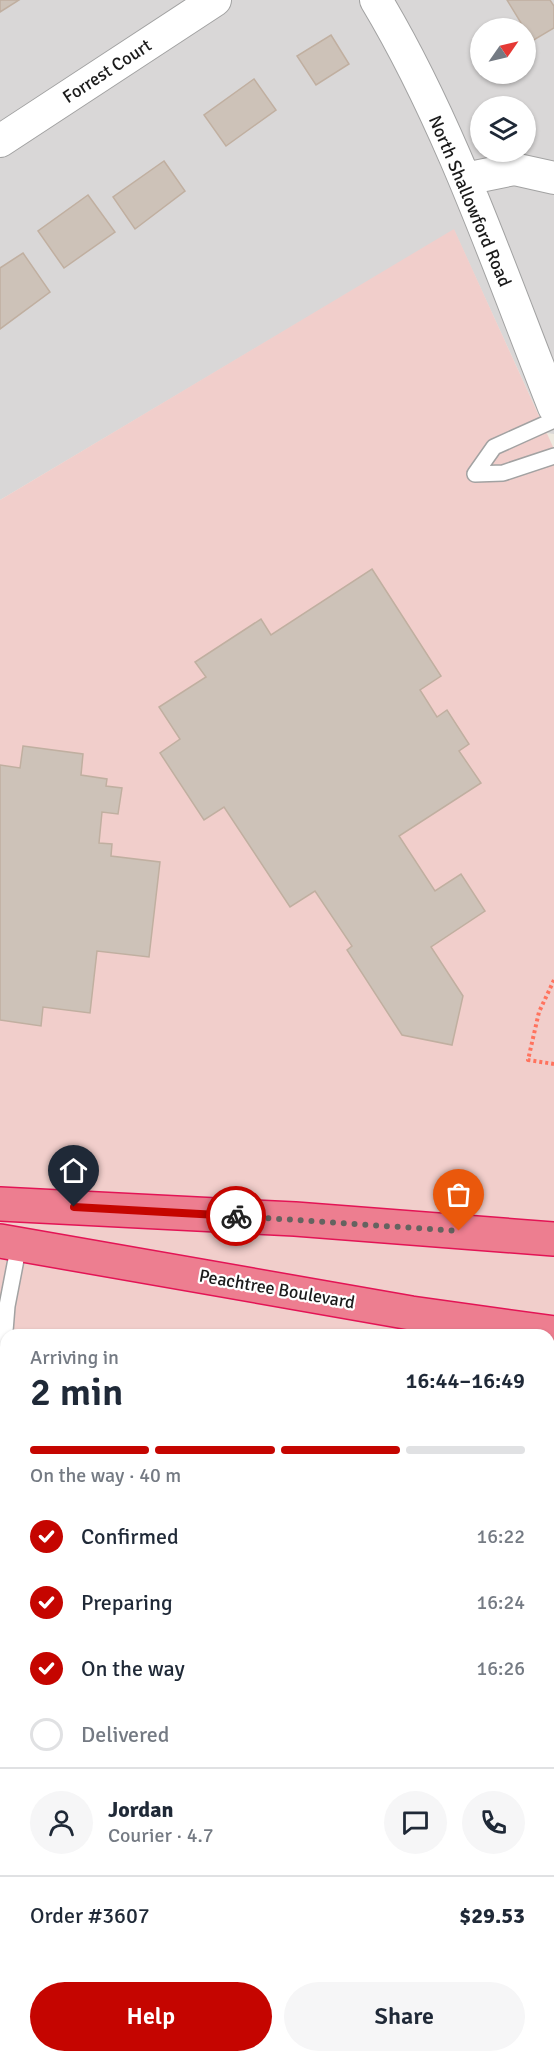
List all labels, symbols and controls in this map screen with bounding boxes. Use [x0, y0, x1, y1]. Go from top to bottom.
north arrow [470, 18, 536, 84]
map controls [470, 18, 536, 162]
street label: Forrest Court [58, 34, 156, 108]
button: layers [470, 96, 536, 162]
street label: North Shallowford Road [424, 112, 516, 290]
pin [48, 1145, 99, 1207]
icon: home [57, 1154, 90, 1187]
pin [433, 1169, 484, 1231]
icon: bag [442, 1178, 475, 1211]
courier [206, 1186, 266, 1246]
icon: bike [220, 1200, 253, 1233]
street label: Peachtree Boulevard [197, 1264, 357, 1314]
text: Arriving in [30, 1345, 119, 1370]
text: 16:44–16:49 [406, 1367, 525, 1394]
text: 2 min [30, 1368, 123, 1416]
text: On the way · 40 m [30, 1463, 181, 1488]
icon: check [30, 1520, 63, 1553]
text: Confirmed [81, 1523, 179, 1550]
text: 16:22 [476, 1524, 525, 1549]
icon: check [30, 1586, 63, 1619]
text: Preparing [81, 1589, 173, 1616]
text: 16:24 [476, 1590, 525, 1615]
icon: check [30, 1652, 63, 1685]
text: On the way [81, 1655, 185, 1682]
text: 16:26 [476, 1656, 525, 1681]
text: Delivered [81, 1721, 169, 1748]
button: person [30, 1791, 93, 1854]
button: chat [384, 1791, 447, 1854]
button: phone [462, 1791, 525, 1854]
text: Jordan [108, 1796, 174, 1823]
text: Courier · 4.7 [108, 1823, 214, 1848]
text: Order #3607 [30, 1902, 150, 1929]
text: $29.53 [459, 1902, 525, 1929]
button: Help [30, 1982, 272, 2051]
button: Share [284, 1982, 525, 2051]

